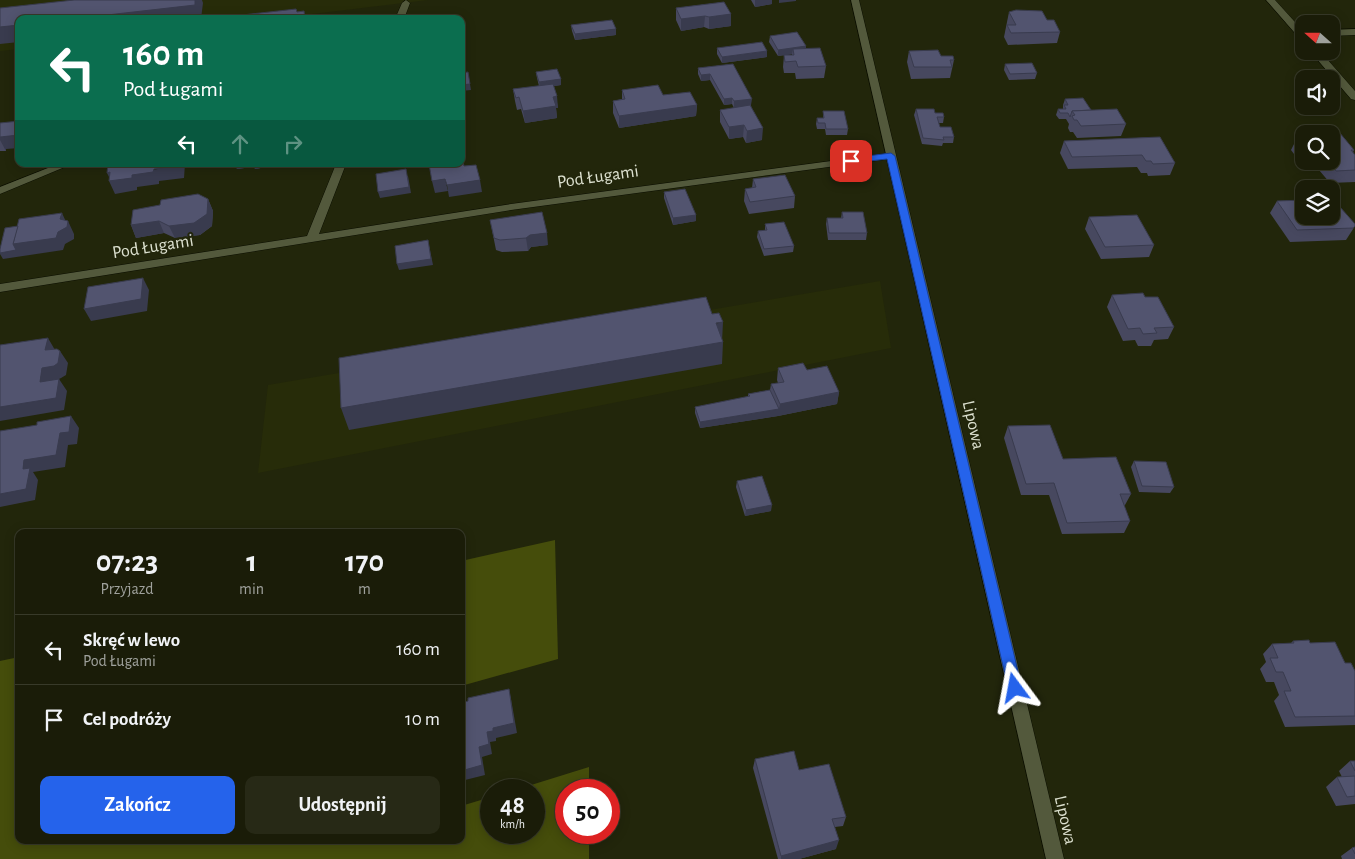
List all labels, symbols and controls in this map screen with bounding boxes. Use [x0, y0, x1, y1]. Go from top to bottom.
north arrow [1295, 15, 1340, 60]
map controls [1295, 15, 1340, 225]
icon: left [40, 35, 105, 100]
text: 160 m [123, 37, 204, 72]
button: sound [1295, 70, 1340, 115]
text: Pod Ługami [123, 78, 223, 100]
button: search [1295, 125, 1340, 170]
icon: left [173, 130, 201, 158]
icon: ahead [226, 130, 254, 158]
icon: right [279, 130, 307, 158]
pin [830, 140, 872, 182]
icon: arrive [837, 147, 865, 175]
street label: Pod Ługami [556, 162, 640, 192]
button: layers [1295, 180, 1340, 225]
street label: Pod Ługami [111, 232, 195, 262]
street label: Lipowa [959, 399, 987, 451]
text: 07:23 [96, 547, 158, 577]
text: 1 [246, 547, 257, 577]
text: 170 [345, 547, 384, 577]
text: Przyjazd [101, 581, 154, 597]
text: min [239, 581, 264, 597]
text: m [358, 581, 371, 597]
text: Skręć w lewo [83, 631, 180, 650]
icon: left [40, 636, 68, 664]
text: 160 m [396, 640, 440, 659]
text: Pod Ługami [83, 653, 156, 669]
position arrow [988, 661, 1040, 713]
icon: arrive [40, 706, 68, 734]
text: Cel podróży [83, 710, 171, 729]
text: 10 m [405, 710, 440, 729]
button: Zakończ [40, 776, 235, 834]
button: Udostępnij [245, 776, 440, 834]
speed limit sign: 50 [555, 779, 620, 844]
text: 48 [500, 793, 525, 818]
street label: Lipowa [1051, 794, 1079, 846]
text: km/h [500, 818, 525, 830]

